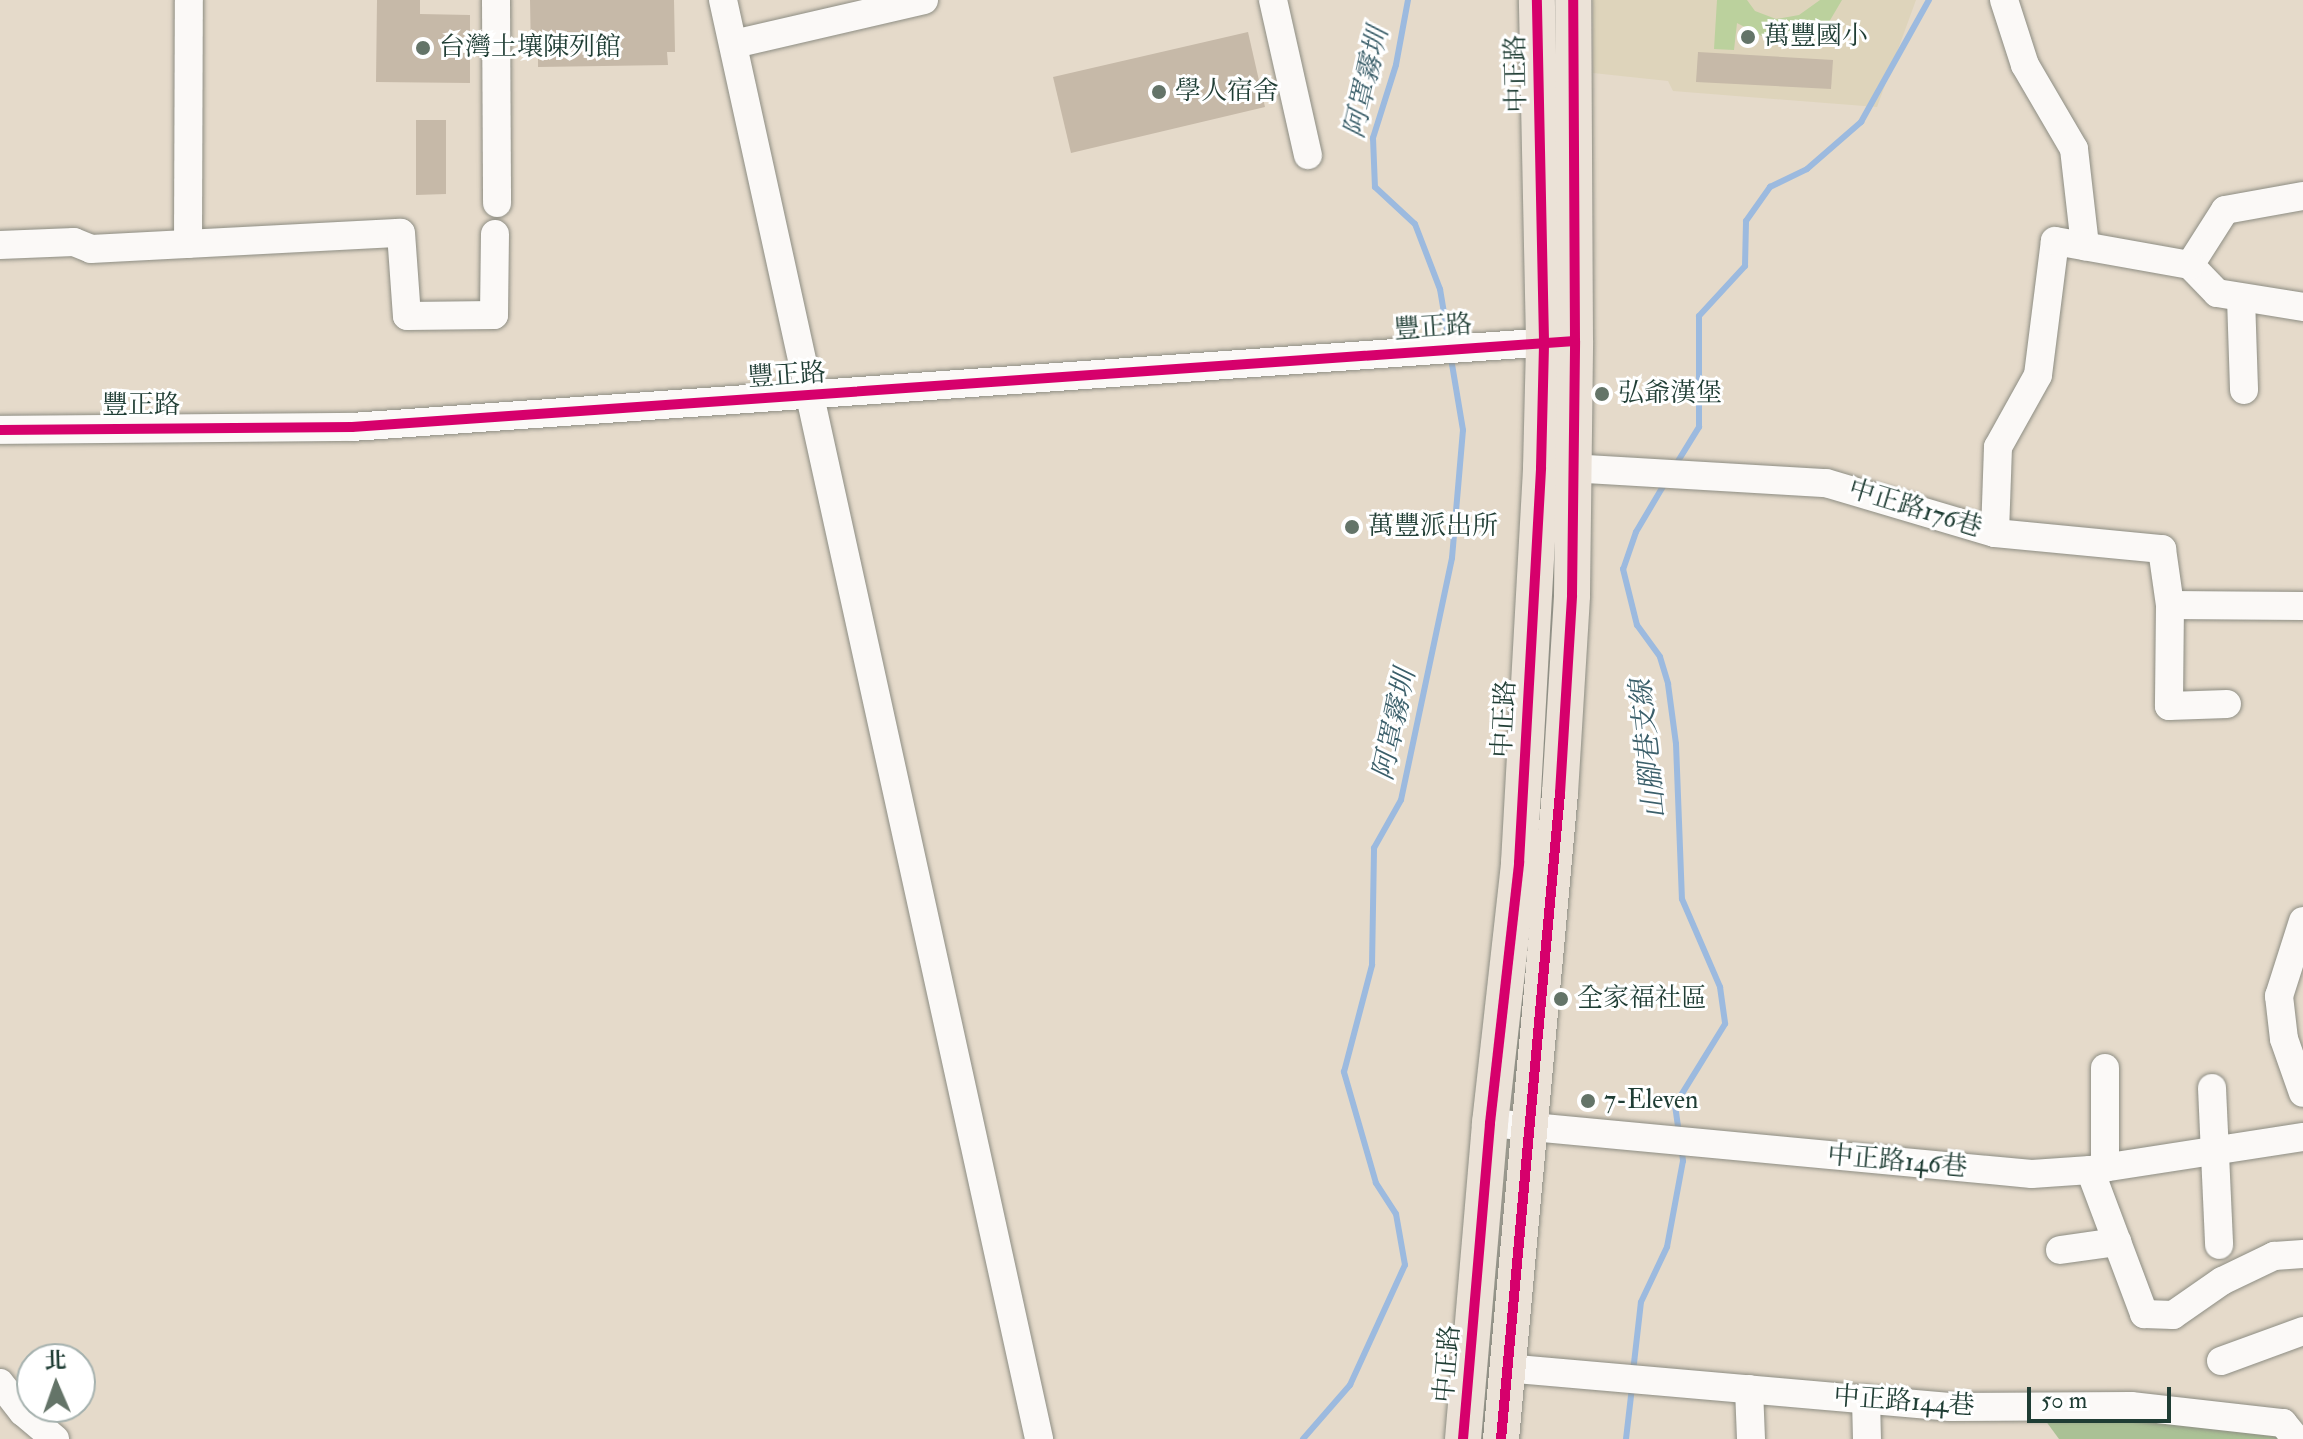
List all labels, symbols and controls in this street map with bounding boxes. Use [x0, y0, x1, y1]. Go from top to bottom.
place label: 萬豐國小 [1764, 21, 1868, 53]
water label: 阿罩霧圳 [1338, 25, 1396, 141]
marker: 萬豐國小 [1739, 28, 1757, 46]
place label: 台灣土壤陳列館 [439, 32, 621, 64]
street label: 中正路 [1501, 35, 1533, 113]
marker: 台灣土壤陳列館 [414, 39, 432, 57]
place label: 學人宿舍 [1175, 76, 1279, 108]
marker: 學人宿舍 [1150, 83, 1168, 101]
street label: 豐正路 [1393, 310, 1473, 346]
street label: 豐正路 [747, 358, 827, 394]
place label: 弘爺漢堡 [1618, 378, 1722, 410]
marker: 弘爺漢堡 [1593, 385, 1611, 403]
street label: 豐正路 [102, 390, 180, 422]
street label: 中正路176巷 [1844, 474, 1986, 544]
place label: 萬豐派出所 [1368, 511, 1498, 543]
marker: 萬豐派出所 [1343, 518, 1361, 536]
water label: 阿罩霧圳 [1367, 667, 1423, 783]
water label: 山腳巷支線 [1625, 678, 1673, 820]
street label: 中正路 [1487, 679, 1523, 759]
place label: 全家福社區 [1577, 983, 1707, 1015]
marker: 全家福社區 [1552, 990, 1570, 1008]
place label: 7-Eleven [1604, 1085, 1698, 1117]
marker: 7-Eleven [1579, 1092, 1597, 1110]
street label: 中正路146巷 [1826, 1140, 1968, 1184]
street label: 中正路 [1429, 1324, 1467, 1404]
north arrow [16, 1343, 96, 1423]
text: 北 [44, 1347, 67, 1375]
scale bar [2031, 1371, 2175, 1421]
street label: 中正路144巷 [1832, 1382, 1976, 1422]
text: 50 m [2041, 1385, 2087, 1416]

